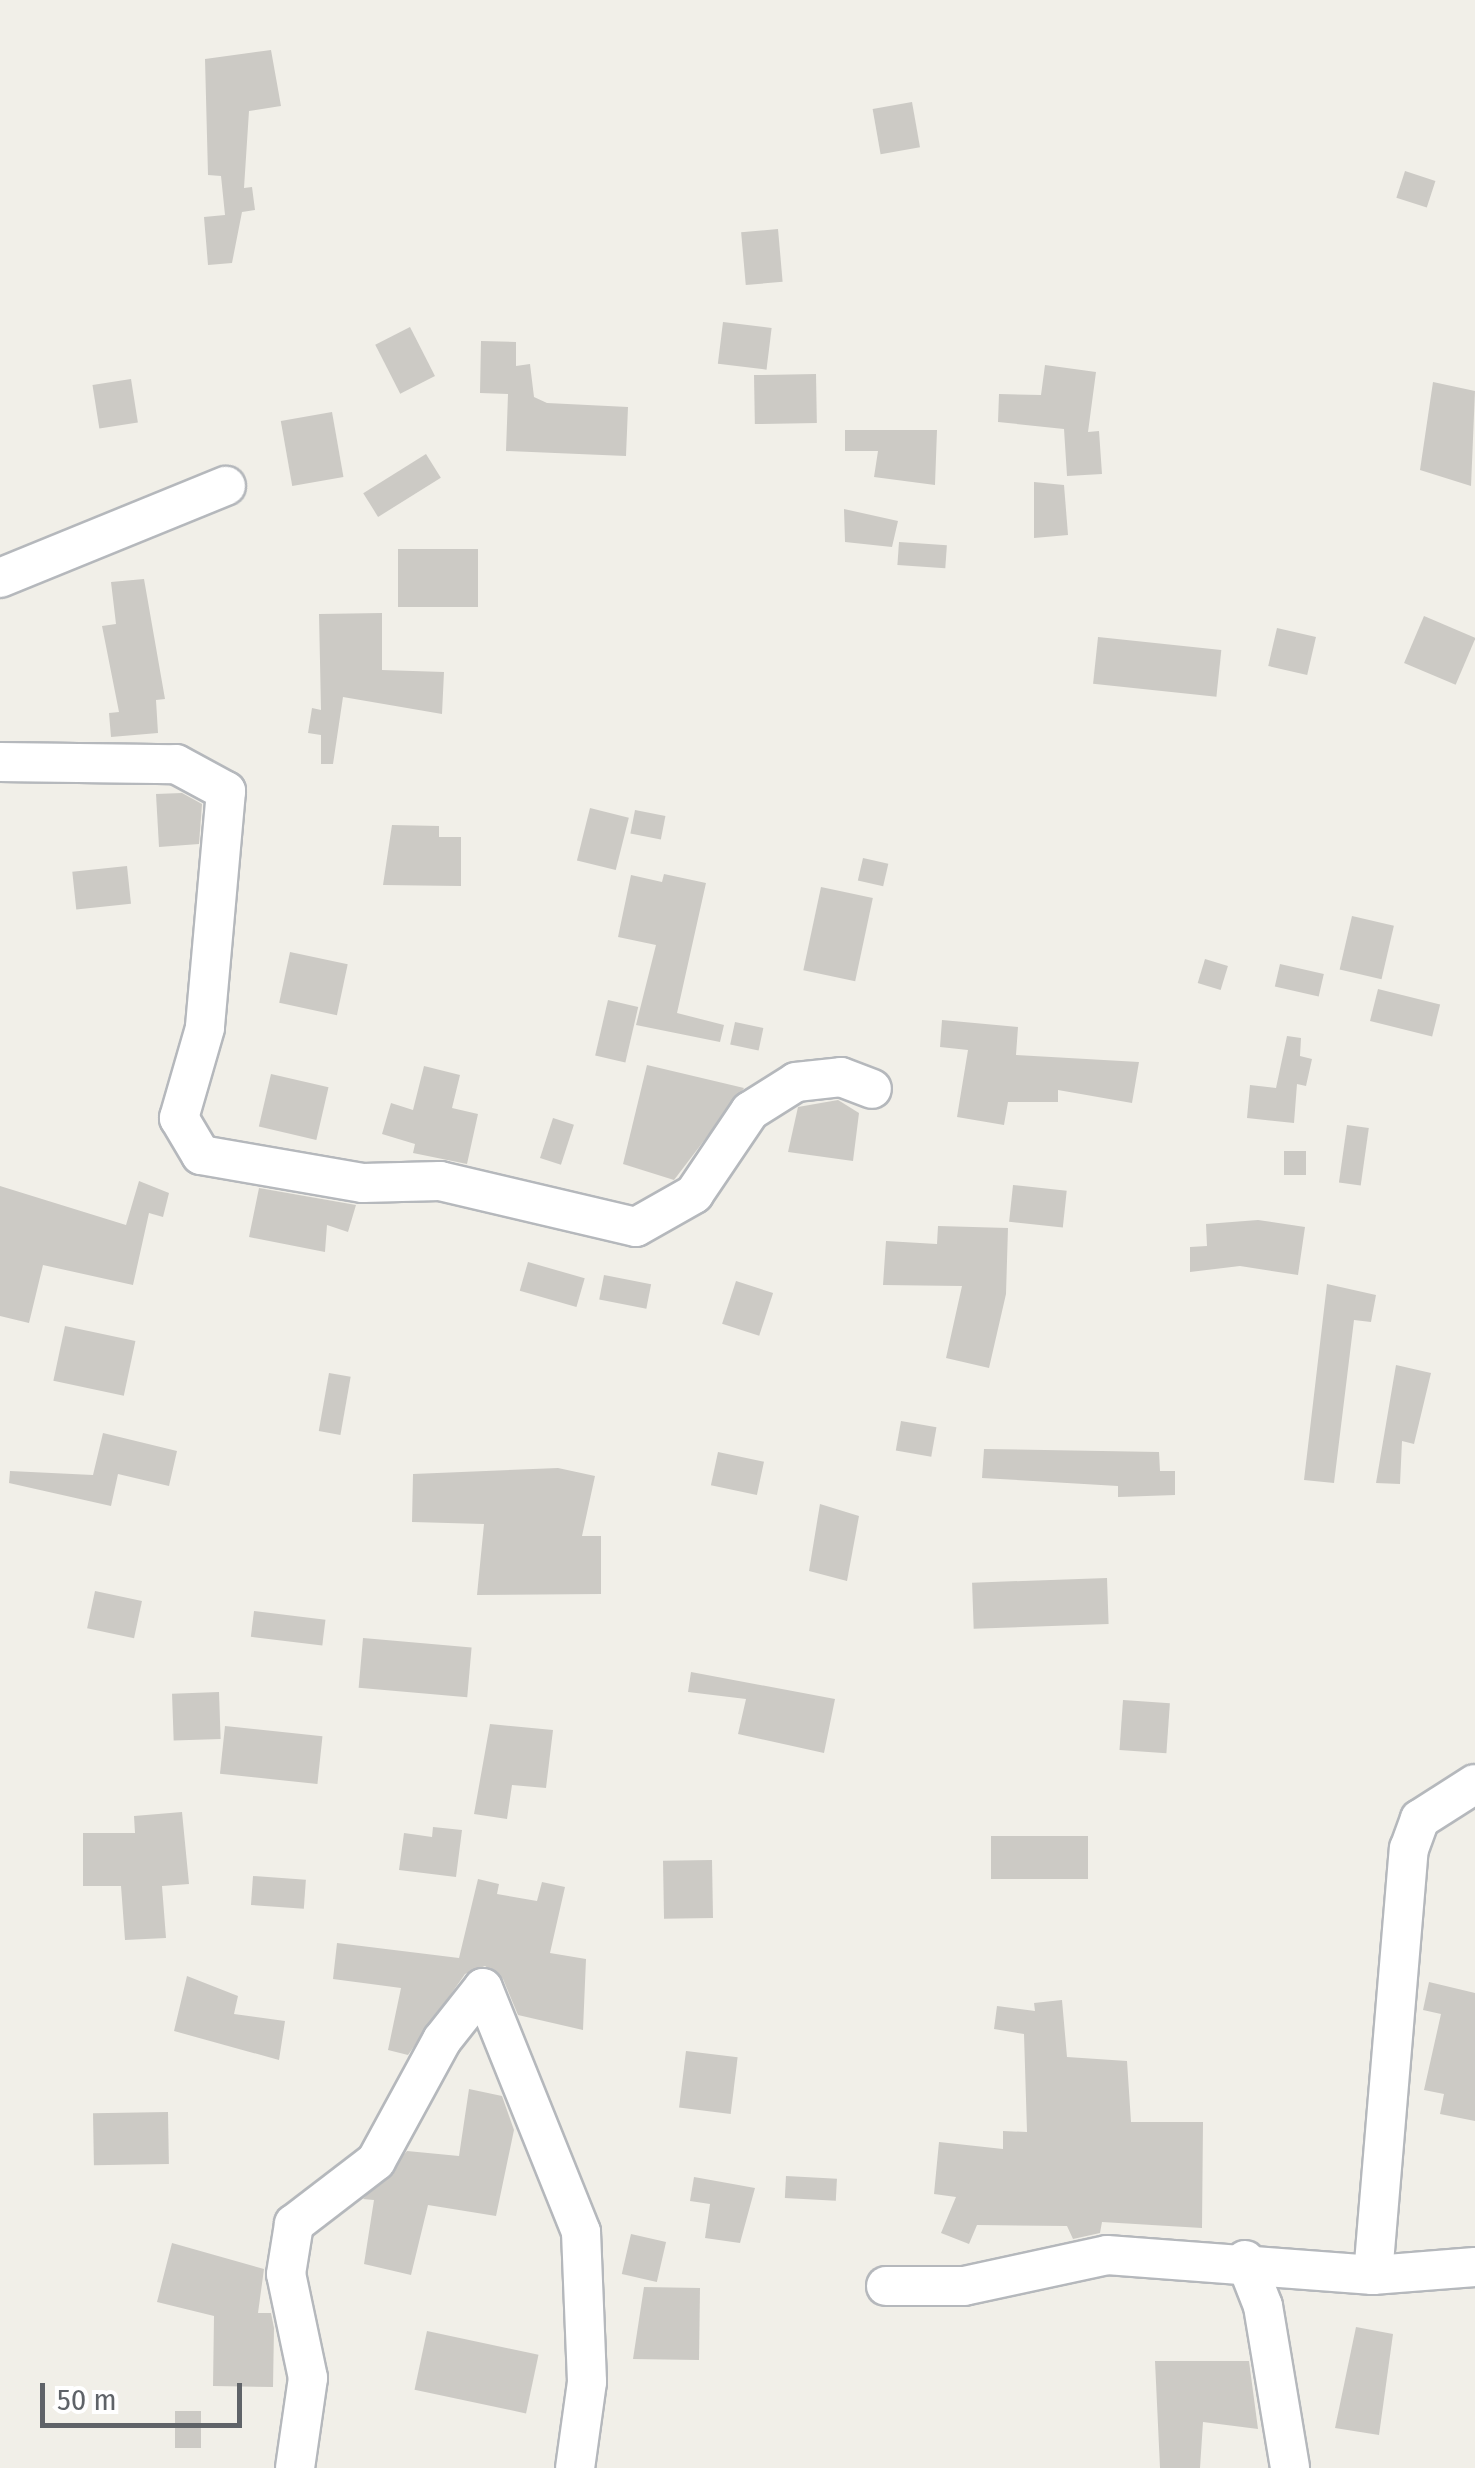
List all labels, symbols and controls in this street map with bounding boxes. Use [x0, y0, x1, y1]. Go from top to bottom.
scale bar [45, 2363, 248, 2425]
text: 50 m [57, 2382, 117, 2418]

